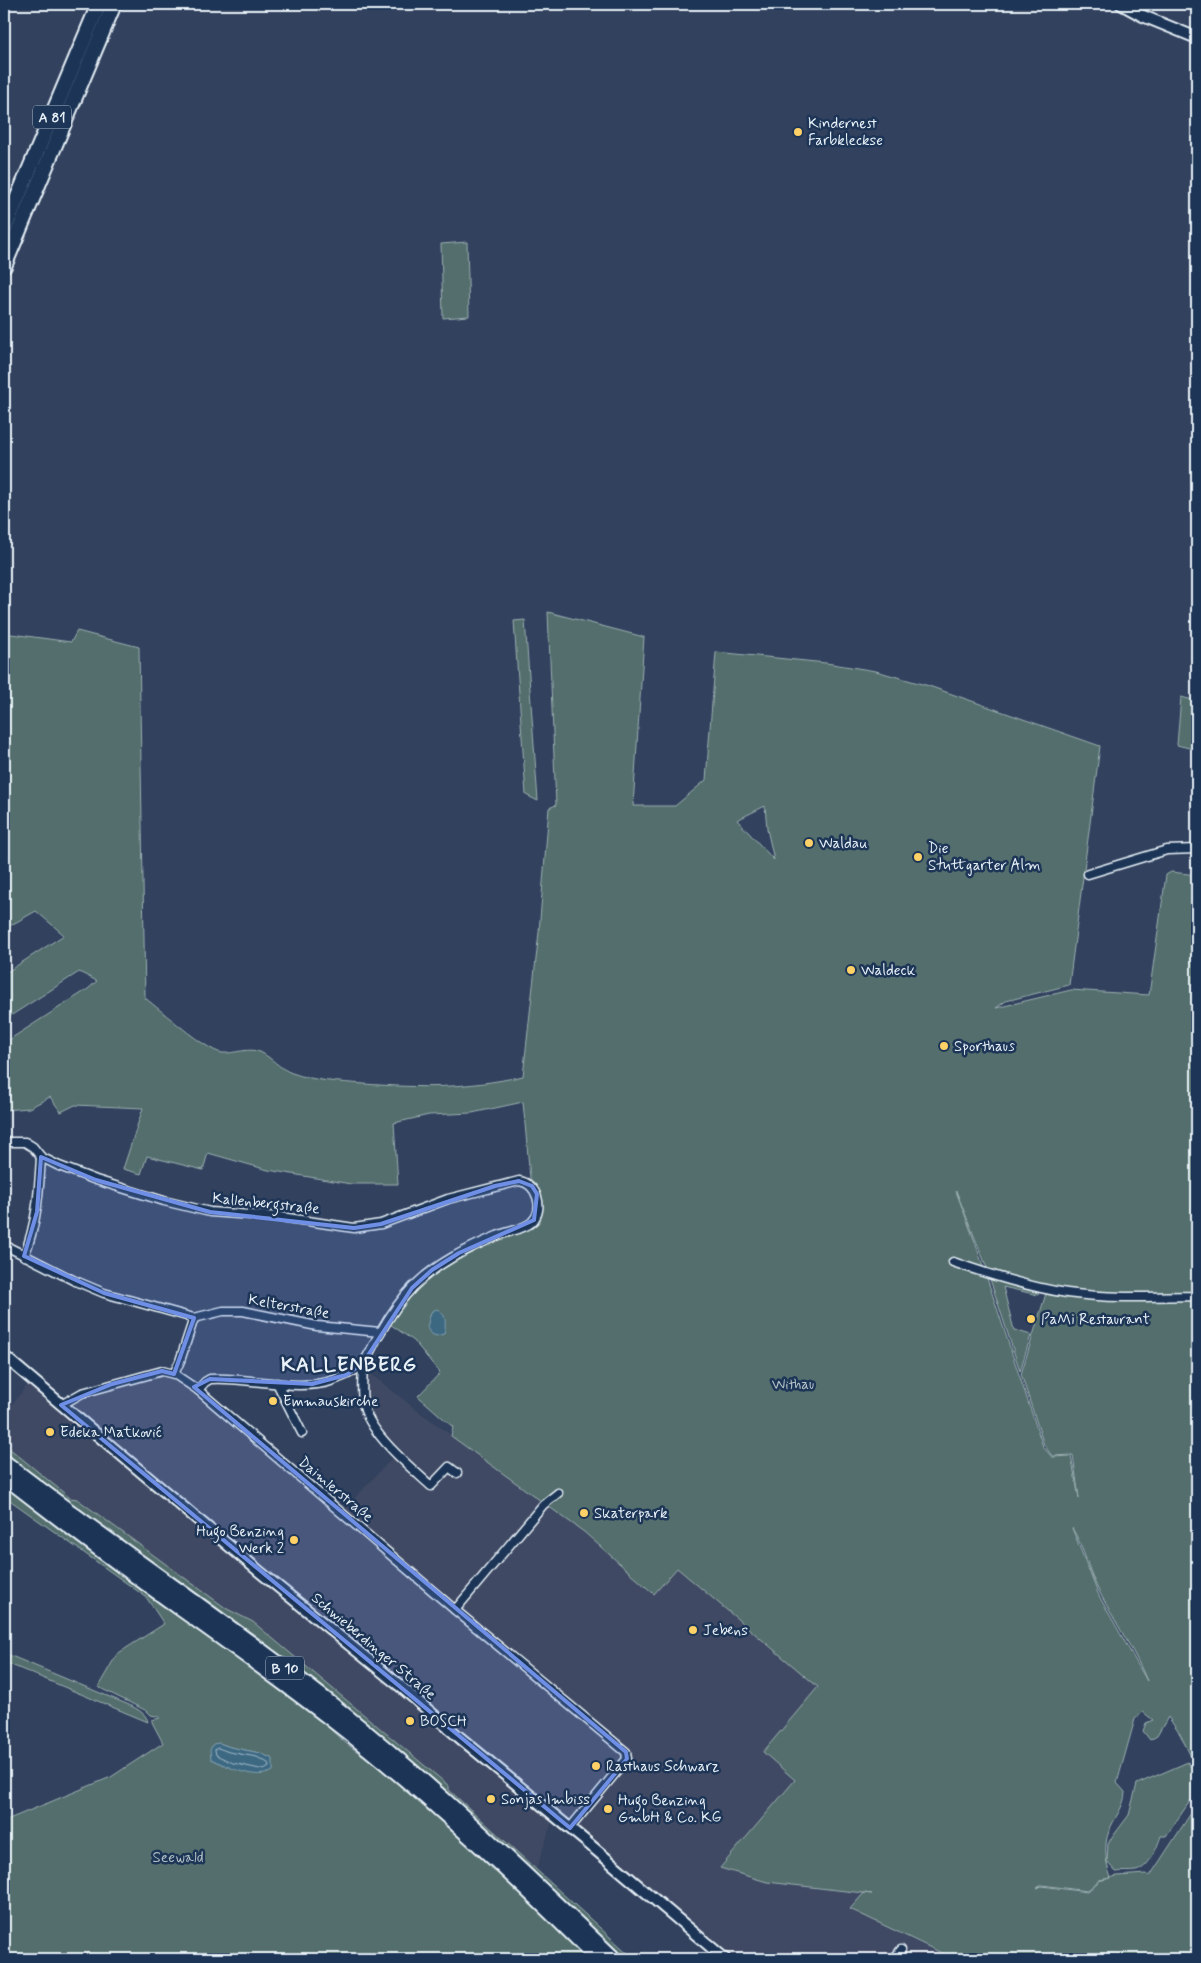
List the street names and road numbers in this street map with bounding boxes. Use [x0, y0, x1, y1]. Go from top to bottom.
road number: A 81 [33, 105, 71, 128]
street label: Kallenbergstraße [211, 1188, 320, 1221]
street label: Kelterstraße [247, 1290, 331, 1324]
street label: Daimlerstraße [294, 1452, 377, 1527]
street label: Schwieberdinger Straße [307, 1589, 440, 1705]
road number: B 10 [266, 1656, 304, 1680]

